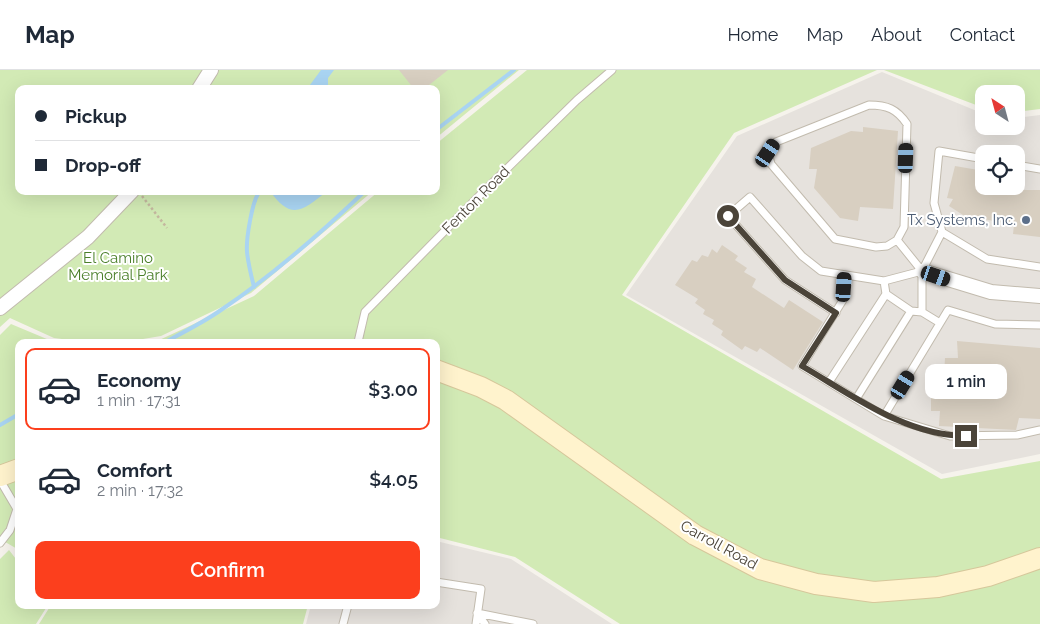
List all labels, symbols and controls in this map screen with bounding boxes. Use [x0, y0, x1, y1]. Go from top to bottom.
text: Map [25, 20, 75, 49]
text: Home [727, 24, 778, 45]
text: Map [806, 24, 843, 45]
text: About [871, 24, 922, 45]
text: Contact [950, 24, 1015, 45]
north arrow [975, 85, 1025, 135]
map controls [975, 85, 1025, 195]
text: Pickup [65, 105, 127, 127]
car [753, 136, 782, 170]
car [897, 143, 914, 173]
button: locate [975, 145, 1025, 195]
text: Drop-off [65, 154, 141, 176]
street label: Fenton Road [438, 162, 514, 238]
route start [717, 205, 739, 227]
place label: Tx Systems, Inc. [907, 211, 1016, 229]
marker: Tx Systems, Inc. [1020, 214, 1032, 226]
park label: El Camino Memorial Park [68, 249, 168, 284]
car [919, 264, 952, 288]
car [835, 272, 852, 302]
callout: 1 min [925, 364, 1007, 398]
icon: car [37, 367, 82, 412]
car [888, 368, 917, 402]
text: Economy [97, 369, 181, 391]
text: 1 min [946, 372, 986, 391]
text: $3.00 [368, 378, 418, 400]
text: 1 min · 17:31 [97, 391, 180, 410]
route end [955, 425, 977, 447]
icon: car [37, 457, 82, 502]
text: Comfort [97, 459, 172, 481]
text: $4.05 [369, 468, 418, 490]
text: 2 min · 17:32 [97, 481, 183, 500]
street label: Carroll Road [677, 516, 761, 574]
button: Confirm [35, 541, 420, 599]

